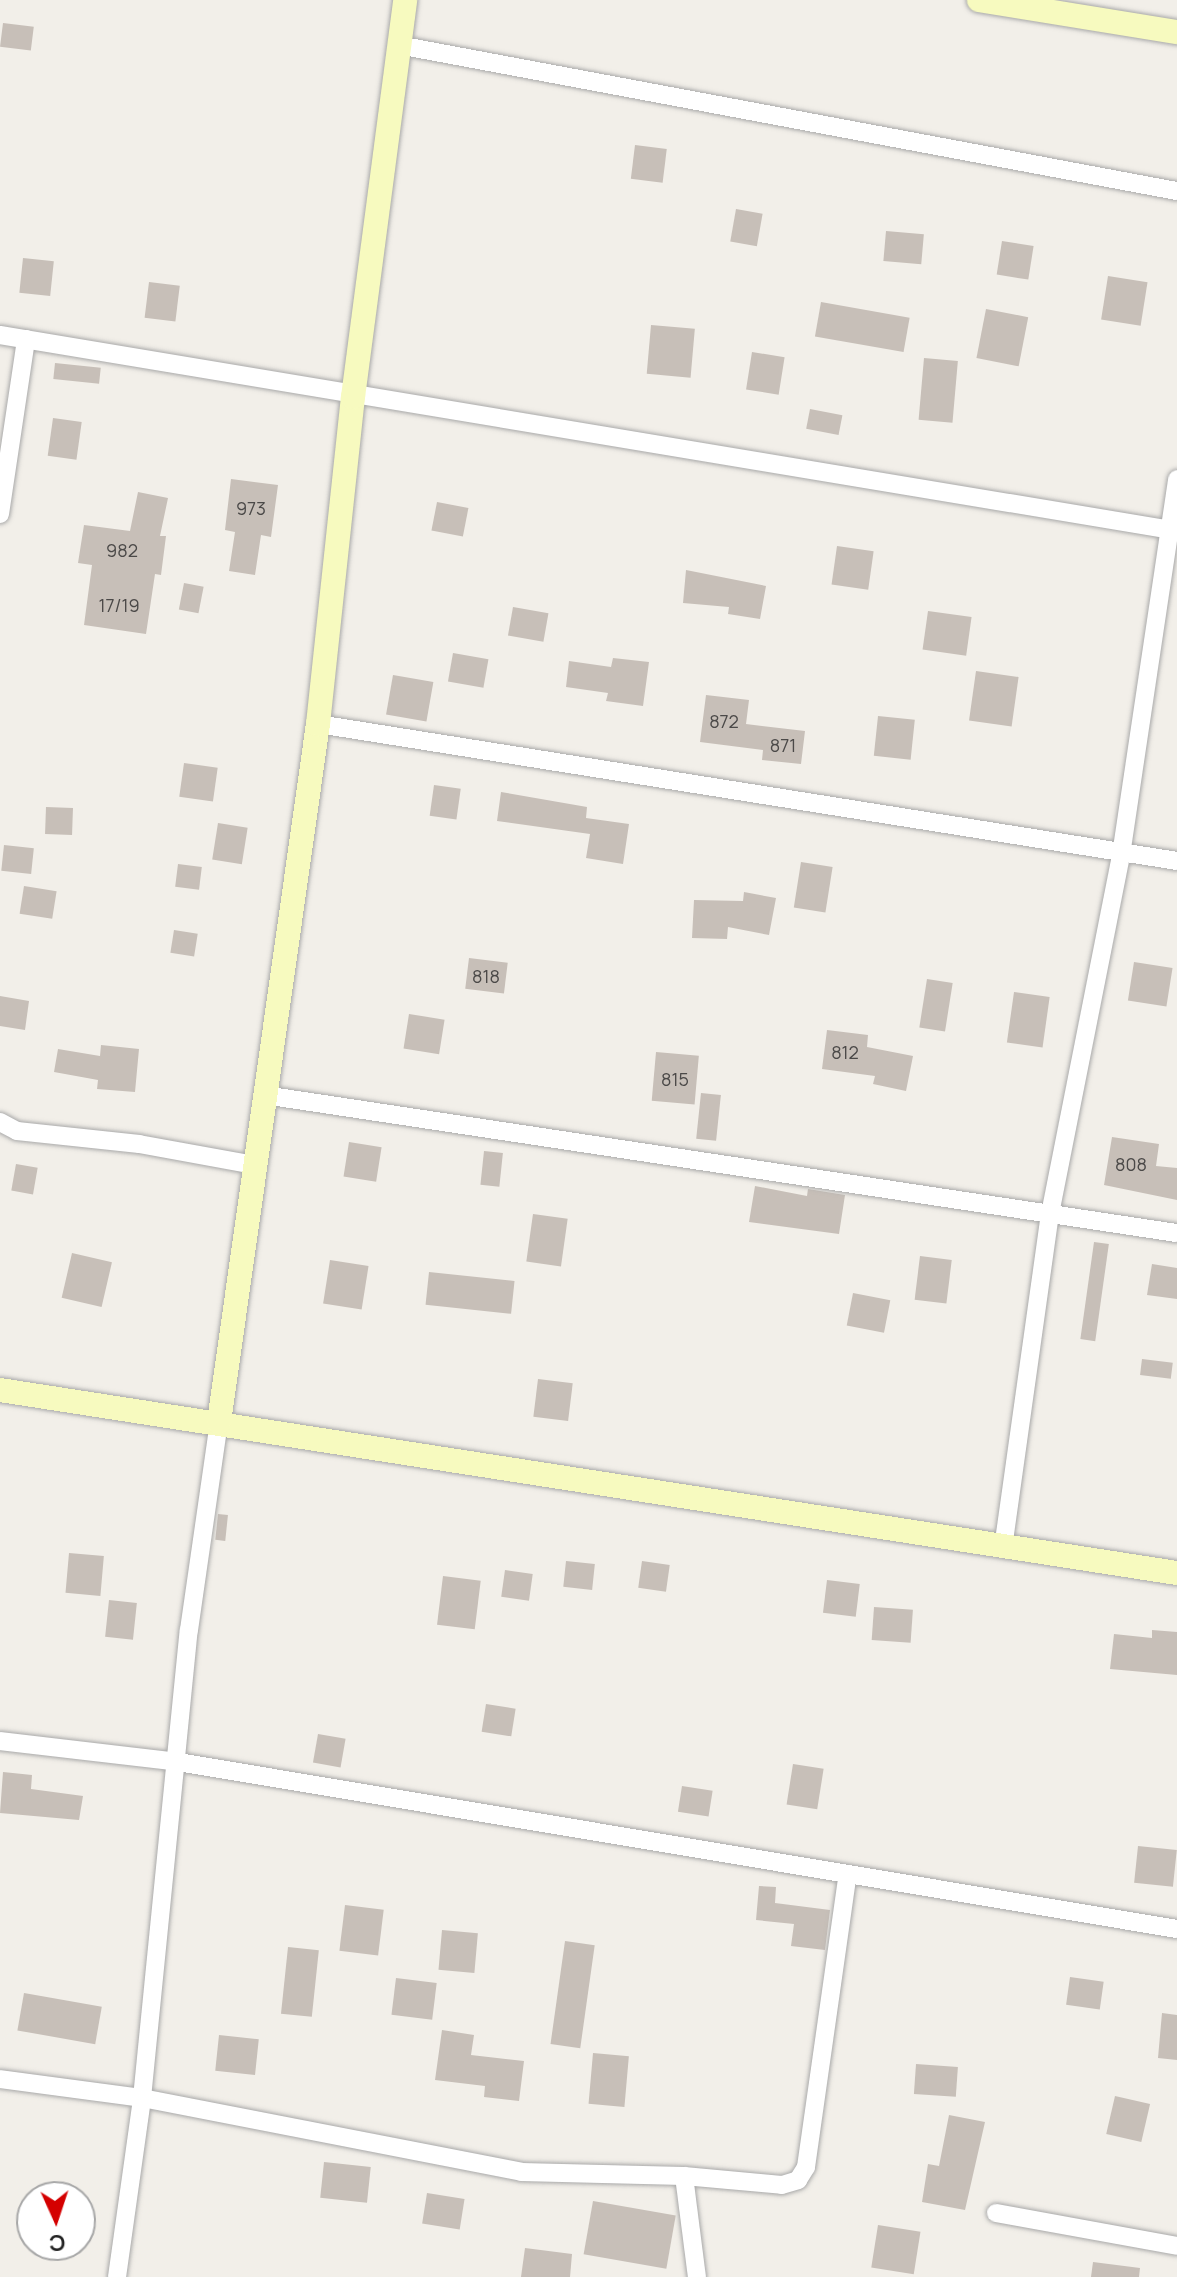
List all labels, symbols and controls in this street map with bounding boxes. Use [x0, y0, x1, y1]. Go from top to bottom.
house number: 973 [236, 497, 266, 519]
house number: 982 [106, 539, 138, 561]
house number: 17/19 [98, 594, 140, 616]
house number: 872 [709, 710, 739, 732]
house number: 871 [770, 734, 796, 756]
house number: 818 [472, 965, 500, 987]
house number: 812 [831, 1041, 859, 1063]
house number: 815 [661, 1068, 689, 1090]
house number: 808 [1115, 1153, 1147, 1175]
north arrow [16, 2181, 96, 2261]
text: С [48, 2228, 66, 2258]

